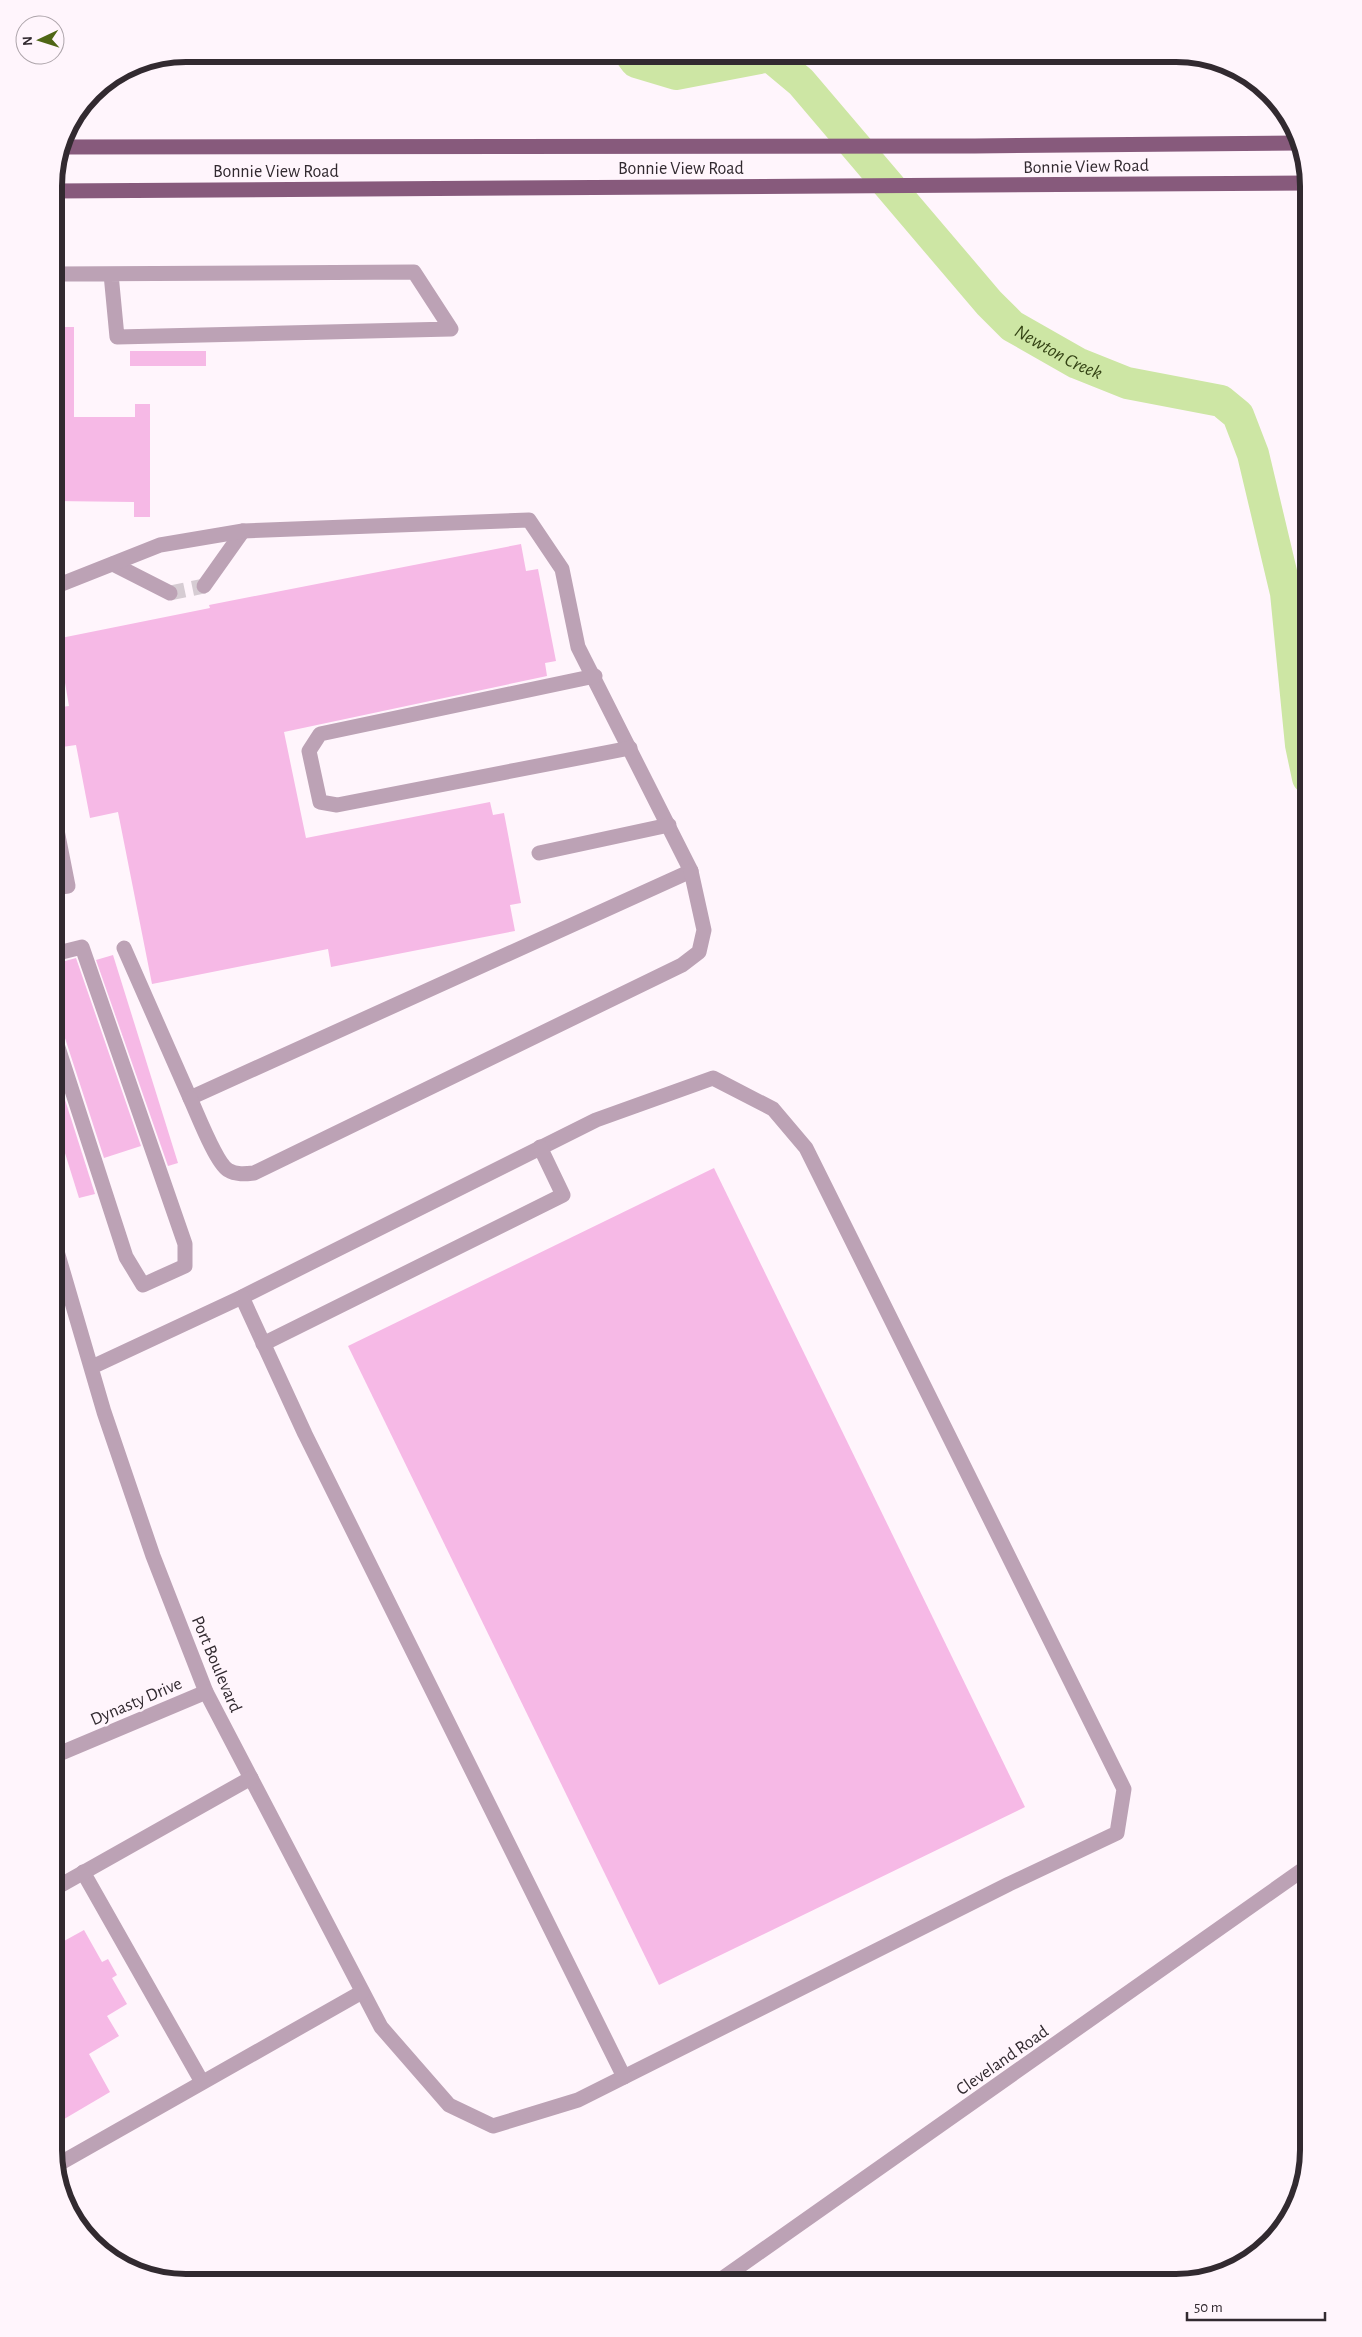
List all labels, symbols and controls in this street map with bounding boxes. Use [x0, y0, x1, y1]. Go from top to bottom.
north arrow [15, 15, 65, 65]
text: N [21, 35, 35, 46]
street label: Bonnie View Road [1023, 157, 1149, 177]
street label: Bonnie View Road [618, 160, 744, 178]
street label: Bonnie View Road [213, 163, 339, 181]
water label: Newton Creek [1011, 322, 1105, 383]
street label: Port Boulevard [188, 1614, 244, 1715]
street label: Dynasty Drive [88, 1675, 185, 1729]
street label: Cleveland Road [953, 2023, 1052, 2099]
scale bar [1187, 2290, 1324, 2322]
text: 50 m [1194, 2300, 1223, 2315]

